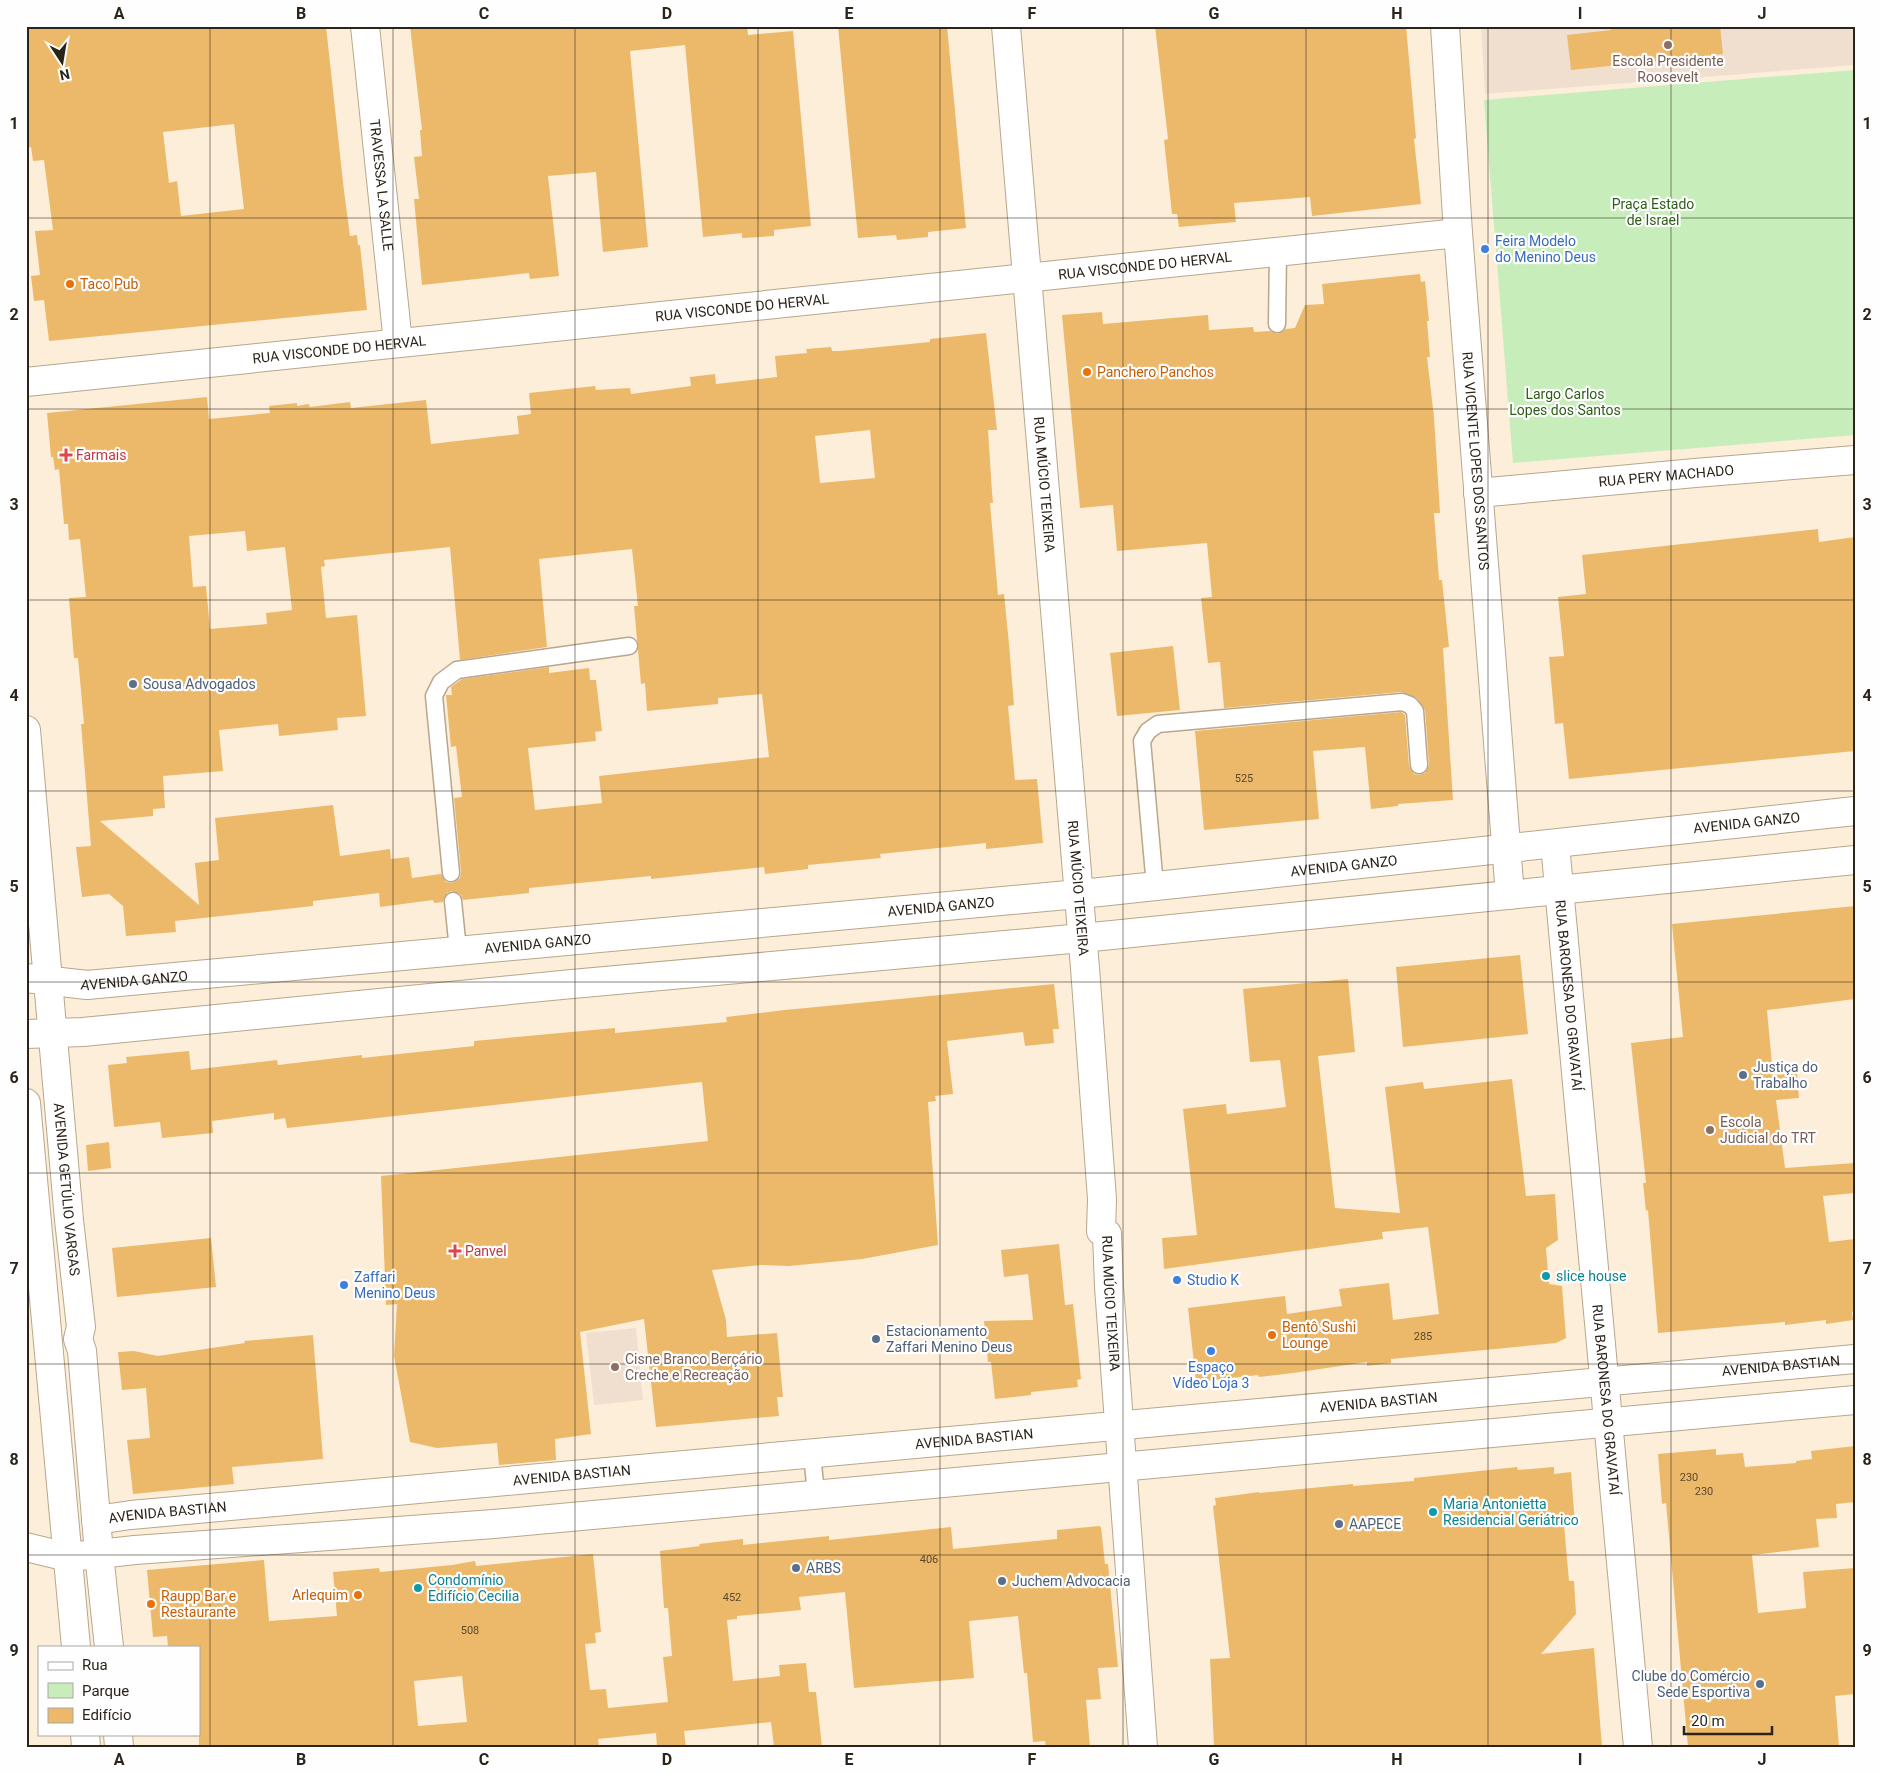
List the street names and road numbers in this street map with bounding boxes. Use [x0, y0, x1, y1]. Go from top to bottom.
street label: TRAVESSA LA SALLE [367, 118, 396, 252]
street label: RUA VISCONDE DO HERVAL [1057, 249, 1233, 283]
street label: RUA VISCONDE DO HERVAL [655, 290, 830, 324]
street label: RUA VISCONDE DO HERVAL [252, 332, 427, 366]
street label: RUA VICENTE LOPES DOS SANTOS [1459, 351, 1492, 571]
street label: RUA MÚCIO TEIXEIRA [1031, 416, 1058, 553]
street label: RUA PERY MACHADO [1598, 462, 1735, 490]
street label: AVENIDA GANZO [1692, 809, 1801, 836]
street label: RUA MÚCIO TEIXEIRA [1065, 820, 1092, 956]
street label: AVENIDA GANZO [1290, 852, 1398, 880]
street label: AVENIDA GANZO [887, 894, 995, 919]
street label: RUA BARONESA DO GRAVATAÍ [1552, 899, 1587, 1093]
street label: AVENIDA GANZO [483, 931, 592, 957]
street label: AVENIDA GANZO [80, 968, 189, 993]
street label: AVENIDA GETÚLIO VARGAS [51, 1102, 83, 1276]
street label: RUA MÚCIO TEIXEIRA [1099, 1235, 1123, 1372]
street label: RUA BARONESA DO GRAVATAÍ [1589, 1303, 1624, 1497]
street label: AVENIDA BASTIAN [1721, 1352, 1841, 1379]
street label: AVENIDA BASTIAN [1319, 1389, 1438, 1415]
street label: AVENIDA BASTIAN [914, 1425, 1034, 1452]
street label: AVENIDA BASTIAN [512, 1462, 632, 1488]
street label: AVENIDA BASTIAN [107, 1498, 227, 1526]

